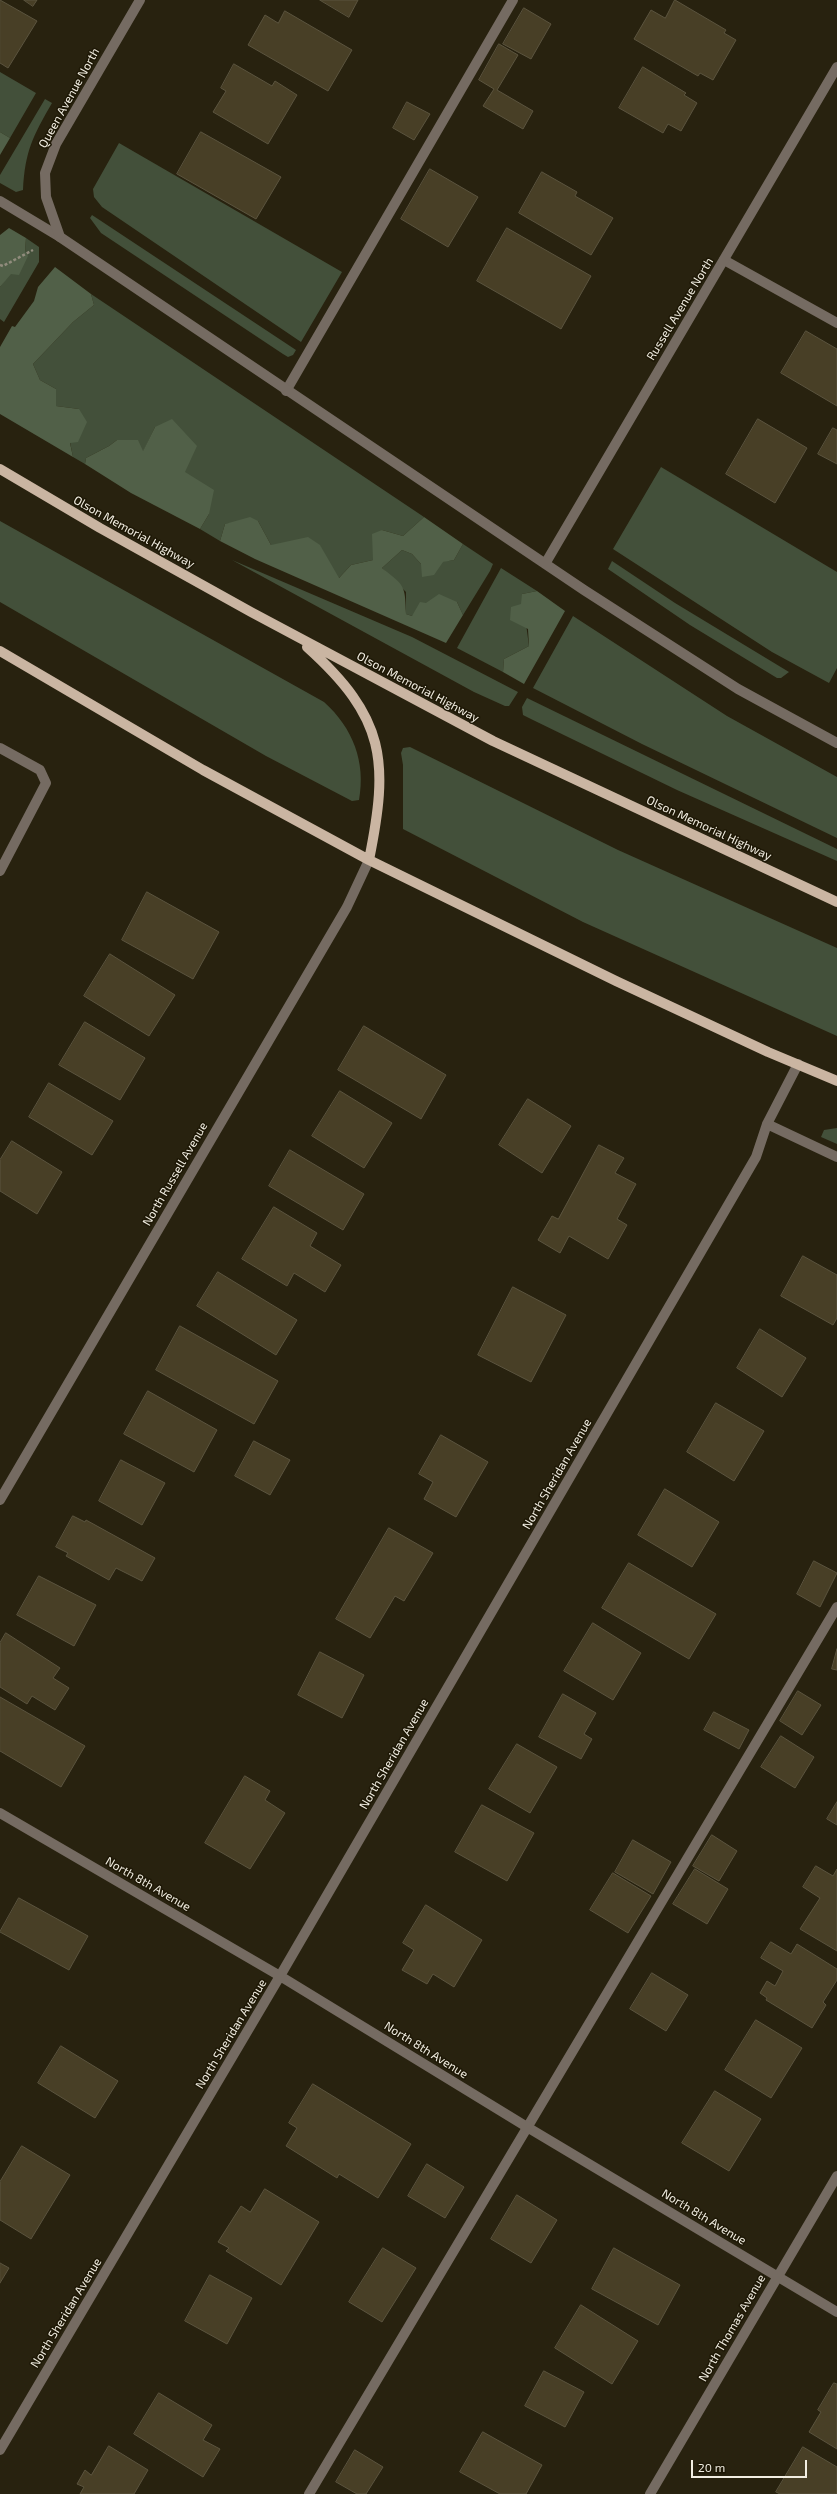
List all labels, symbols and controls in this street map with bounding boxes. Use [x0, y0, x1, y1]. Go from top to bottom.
street label: Queen Avenue North [36, 46, 102, 150]
street label: Russell Avenue North [644, 255, 716, 363]
street label: Olson Memorial Highway [71, 493, 197, 571]
street label: Olson Memorial Highway [354, 649, 482, 725]
street label: Olson Memorial Highway [644, 793, 774, 863]
street label: North Russell Avenue [139, 1120, 211, 1228]
street label: North Sheridan Avenue [519, 1416, 595, 1532]
street label: North Sheridan Avenue [356, 1696, 432, 1812]
street label: North 8th Avenue [103, 1854, 193, 1914]
street label: North Sheridan Avenue [192, 1976, 270, 2092]
street label: North 8th Avenue [381, 2018, 471, 2082]
street label: North 8th Avenue [659, 2186, 749, 2248]
street label: North Sheridan Avenue [27, 2255, 105, 2371]
street label: North Thomas Avenue [695, 2272, 769, 2384]
scale bar [693, 2452, 809, 2478]
text: 20 m [698, 2460, 725, 2474]

